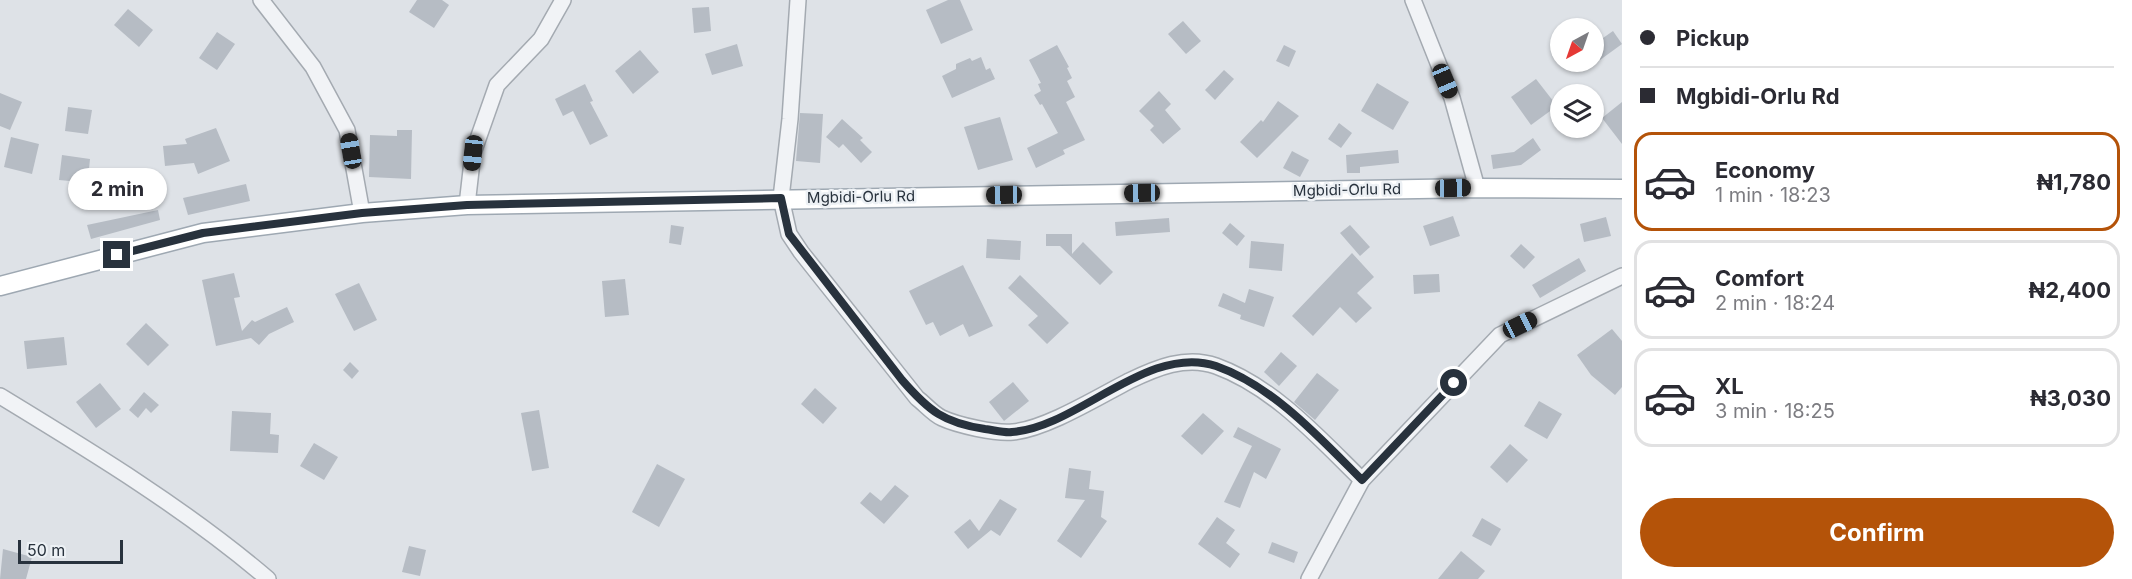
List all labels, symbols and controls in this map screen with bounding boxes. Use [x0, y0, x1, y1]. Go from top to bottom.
north arrow [1550, 18, 1604, 72]
map controls [1550, 18, 1604, 138]
text: Pickup [1676, 25, 1750, 51]
car [1430, 61, 1460, 101]
text: Mgbidi-Orlu Rd [1676, 83, 1840, 109]
button: layers [1550, 84, 1604, 138]
car [339, 132, 363, 170]
car [462, 134, 484, 172]
icon: car [1643, 155, 1697, 209]
text: Economy [1715, 157, 1815, 183]
callout: 2 min [68, 168, 166, 210]
text: ₦1,780 [2036, 169, 2111, 195]
text: 2 min [91, 177, 144, 201]
street label: Mgbidi-Orlu Rd [1293, 179, 1401, 200]
car [1435, 179, 1471, 197]
text: 1 min · 18:23 [1715, 183, 1831, 207]
car [1124, 184, 1160, 202]
street label: Mgbidi-Orlu Rd [807, 186, 915, 207]
car [986, 186, 1022, 204]
route end [103, 241, 130, 268]
icon: car [1643, 263, 1697, 317]
text: Comfort [1715, 265, 1804, 291]
text: ₦2,400 [2029, 277, 2111, 303]
text: 2 min · 18:24 [1715, 291, 1835, 315]
car [1500, 309, 1540, 341]
route start [1440, 369, 1467, 396]
icon: car [1643, 371, 1697, 425]
text: XL [1715, 373, 1744, 399]
text: ₦3,030 [2030, 385, 2111, 411]
text: 3 min · 18:25 [1715, 399, 1835, 423]
button: Confirm [1640, 498, 2114, 567]
scale bar [18, 537, 123, 564]
text: 50 m [27, 540, 65, 560]

